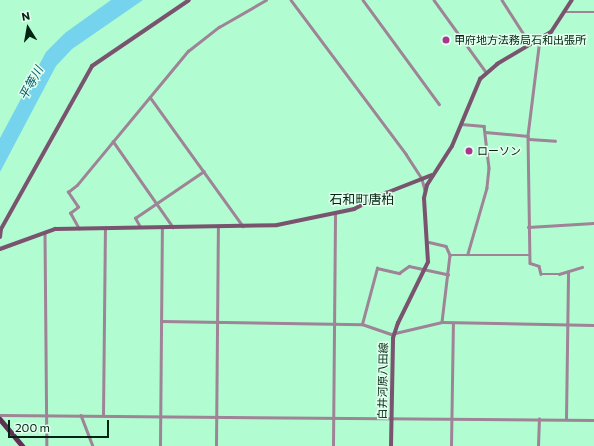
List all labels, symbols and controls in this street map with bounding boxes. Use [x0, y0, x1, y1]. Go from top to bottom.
north arrow [8, 8, 48, 48]
text: N [20, 9, 31, 23]
place label: 甲府地方法務局石和出張所 [454, 33, 586, 47]
marker: 甲府地方法務局石和出張所 [441, 35, 451, 45]
water label: 平等川 [16, 64, 46, 102]
place label: ローソン [477, 144, 521, 158]
marker: ローソン [464, 146, 474, 156]
district label: 石和町唐柏 [330, 191, 394, 207]
street label: 白井河原八田線 [376, 342, 390, 420]
scale bar [10, 412, 111, 438]
text: 200 m [15, 420, 50, 434]

